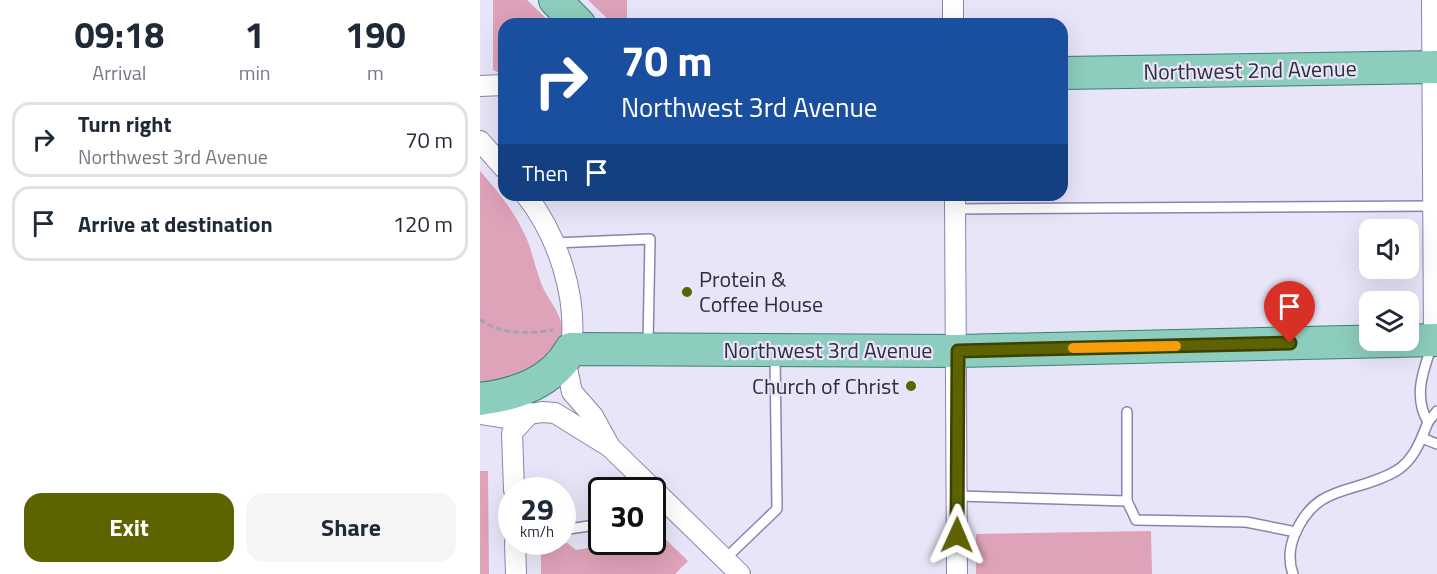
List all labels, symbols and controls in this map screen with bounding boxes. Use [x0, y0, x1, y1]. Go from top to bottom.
text: 09:18 [74, 7, 164, 62]
text: 1 [245, 7, 265, 62]
text: 190 [345, 7, 406, 62]
text: 70 m [621, 28, 713, 92]
icon: right [522, 42, 600, 120]
street label: Northwest 2nd Avenue [1143, 51, 1357, 89]
text: Arrival [92, 57, 147, 88]
text: min [239, 57, 271, 88]
text: m [367, 57, 384, 88]
text: Northwest 3rd Avenue [621, 86, 877, 127]
text: Turn right [78, 107, 172, 141]
icon: right [27, 123, 60, 156]
text: 70 m [405, 123, 453, 157]
text: Northwest 3rd Avenue [78, 141, 268, 172]
text: Then [522, 156, 568, 190]
icon: arrive [580, 156, 613, 189]
icon: arrive [27, 207, 60, 240]
text: Arrive at destination [78, 207, 273, 241]
text: 120 m [393, 207, 453, 241]
map controls [1359, 219, 1419, 351]
button: sound [1359, 219, 1419, 279]
place label: Protein & Coffee House [699, 262, 823, 321]
pin [1264, 281, 1315, 343]
marker: Protein & Coffee House [680, 285, 694, 299]
icon: arrive [1273, 290, 1306, 323]
button: layers [1359, 291, 1419, 351]
street label: Northwest 3rd Avenue [724, 333, 932, 367]
place label: Church of Christ [752, 369, 899, 403]
marker: Church of Christ [904, 379, 918, 393]
speed limit sign: 30 [588, 477, 666, 555]
text: 29 [520, 486, 554, 532]
button: Exit [24, 493, 234, 562]
button: Share [246, 493, 456, 562]
position arrow [925, 503, 989, 567]
text: km/h [520, 520, 554, 543]

